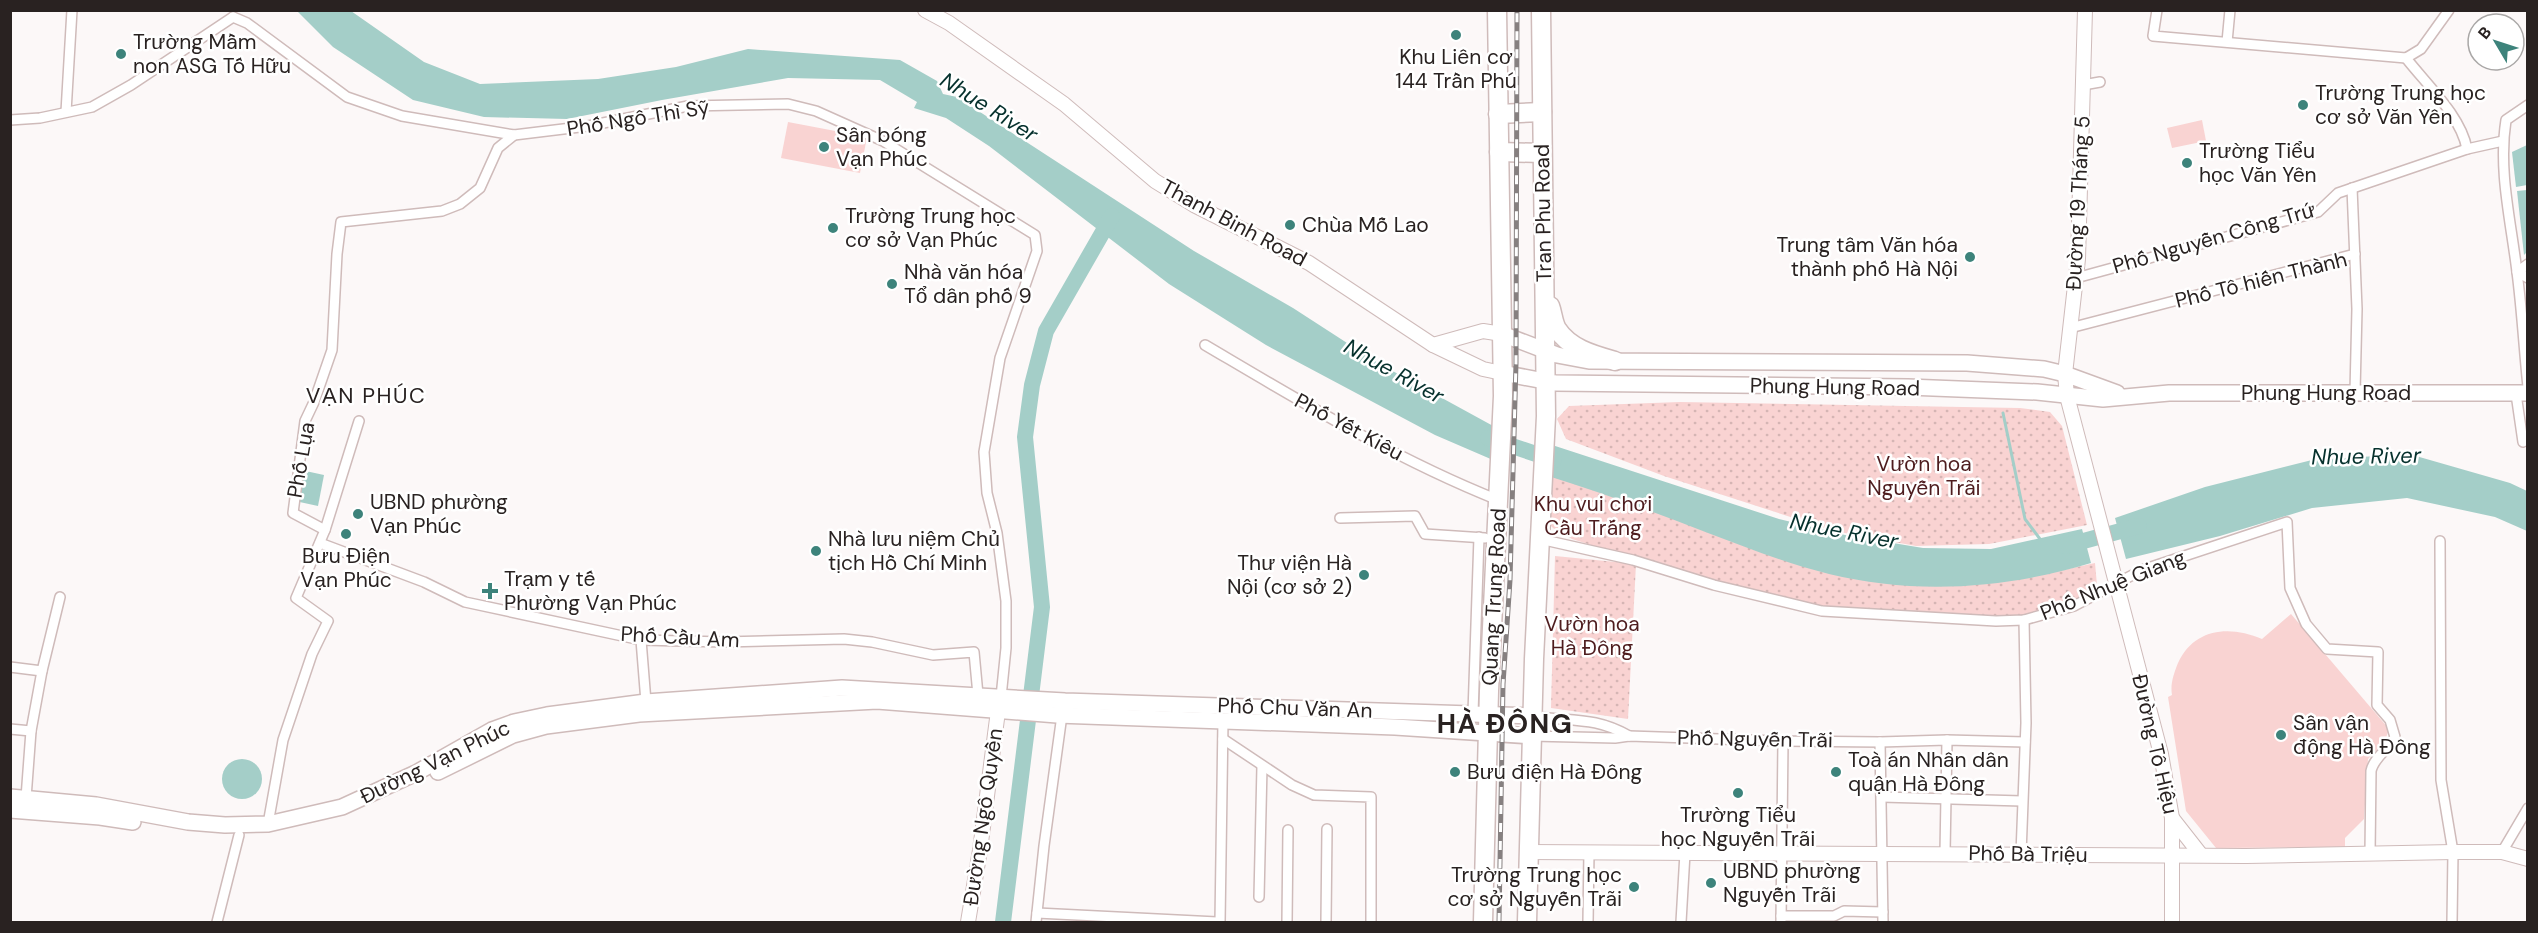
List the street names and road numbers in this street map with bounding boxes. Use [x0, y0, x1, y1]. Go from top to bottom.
street label: Phố Ngô Thì Sỹ [565, 93, 712, 143]
street label: Đường 19 Tháng 5 [2059, 115, 2097, 291]
street label: Tran Phu Road [1528, 144, 1558, 282]
street label: Thanh Binh Road [1156, 173, 1312, 273]
street label: Phố Nguyễn Công Trứ [2109, 196, 2319, 280]
street label: Phố Tô hiến Thành [2172, 245, 2350, 315]
street label: Phung Hung Road [1750, 372, 1920, 402]
street label: Phung Hung Road [2241, 379, 2411, 407]
street label: Phố Yết Kiêu [1290, 387, 1408, 467]
street label: Phố Lụa [281, 420, 321, 500]
street label: Quang Trung Road [1475, 508, 1513, 686]
street label: Phố Nhuệ Giang [2036, 543, 2190, 627]
street label: Phố Cầu Am [620, 620, 740, 654]
street label: Đường Tô Hiệu [2125, 671, 2185, 817]
street label: Phố Chu Văn An [1217, 691, 1373, 725]
street label: Đường Vạn Phúc [355, 714, 515, 810]
street label: Phố Nguyễn Trãi [1677, 724, 1833, 754]
street label: Đường Ngô Quyền [957, 726, 1009, 908]
street label: Phố Bà Triệu [1968, 839, 2088, 869]

